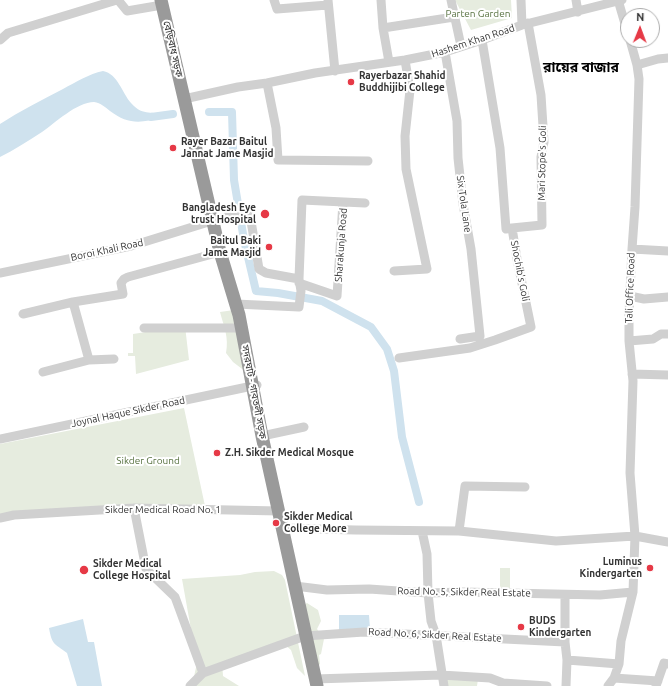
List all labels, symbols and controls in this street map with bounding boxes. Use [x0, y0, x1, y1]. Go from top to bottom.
park label: Parten Garden [446, 8, 510, 20]
north arrow [620, 8, 660, 48]
text: N [636, 11, 644, 23]
street label: বেড়িবাধ সড়ক [161, 20, 185, 78]
street label: Hashem Khan Road [430, 22, 516, 60]
district label: রায়ের বাজার [543, 59, 619, 75]
place label: Rayerbazar Shahid Buddhijibi College [359, 70, 445, 94]
marker: Rayerbazar Shahid Buddhijibi College [346, 77, 356, 87]
street label: Mari Stope's Goli [535, 125, 549, 201]
place label: Rayer Bazar Baitul Jannat Jame Masjid [181, 136, 273, 160]
marker: Rayer Bazar Baitul Jannat Jame Masjid [168, 143, 178, 153]
street label: Six Tola Lane [454, 175, 474, 233]
place label: Bangladesh Eye trust Hospital [182, 202, 256, 226]
street label: Sharakunja Road [332, 207, 350, 283]
marker: Bangladesh Eye trust Hospital [259, 208, 271, 220]
place label: Baitul Baki Jame Masjid [203, 235, 261, 258]
street label: Boroi Khali Road [70, 236, 144, 264]
street label: Shochib's Goli [508, 240, 532, 302]
marker: Baitul Baki Jame Masjid [264, 242, 274, 252]
street label: Tali Office Road [623, 252, 637, 324]
street label: সদরঘাট - গাবতলী সড়ক [239, 344, 269, 440]
street label: Joynal Haque Sikder Road [70, 394, 186, 430]
place label: Z.H. Sikder Medical Mosque [225, 447, 354, 459]
marker: Z.H. Sikder Medical Mosque [212, 448, 222, 458]
park label: Sikder Ground [116, 455, 180, 467]
street label: Sikder Medical Road No. 1 [105, 504, 221, 516]
place label: Sikder Medical College More [284, 511, 353, 534]
marker: Sikder Medical College More [271, 518, 281, 528]
place label: Luminus Kindergarten [580, 556, 642, 580]
place label: Sikder Medical College Hospital [93, 558, 171, 582]
marker: Luminus Kindergarten [645, 563, 655, 573]
marker: Sikder Medical College Hospital [78, 564, 90, 576]
street label: Road No. 5, Sikder Real Estate [397, 585, 531, 599]
place label: BUDS Kindergarten [529, 615, 591, 638]
marker: BUDS Kindergarten [516, 622, 526, 632]
street label: Road No. 6, Sikder Real Estate [368, 626, 502, 644]

